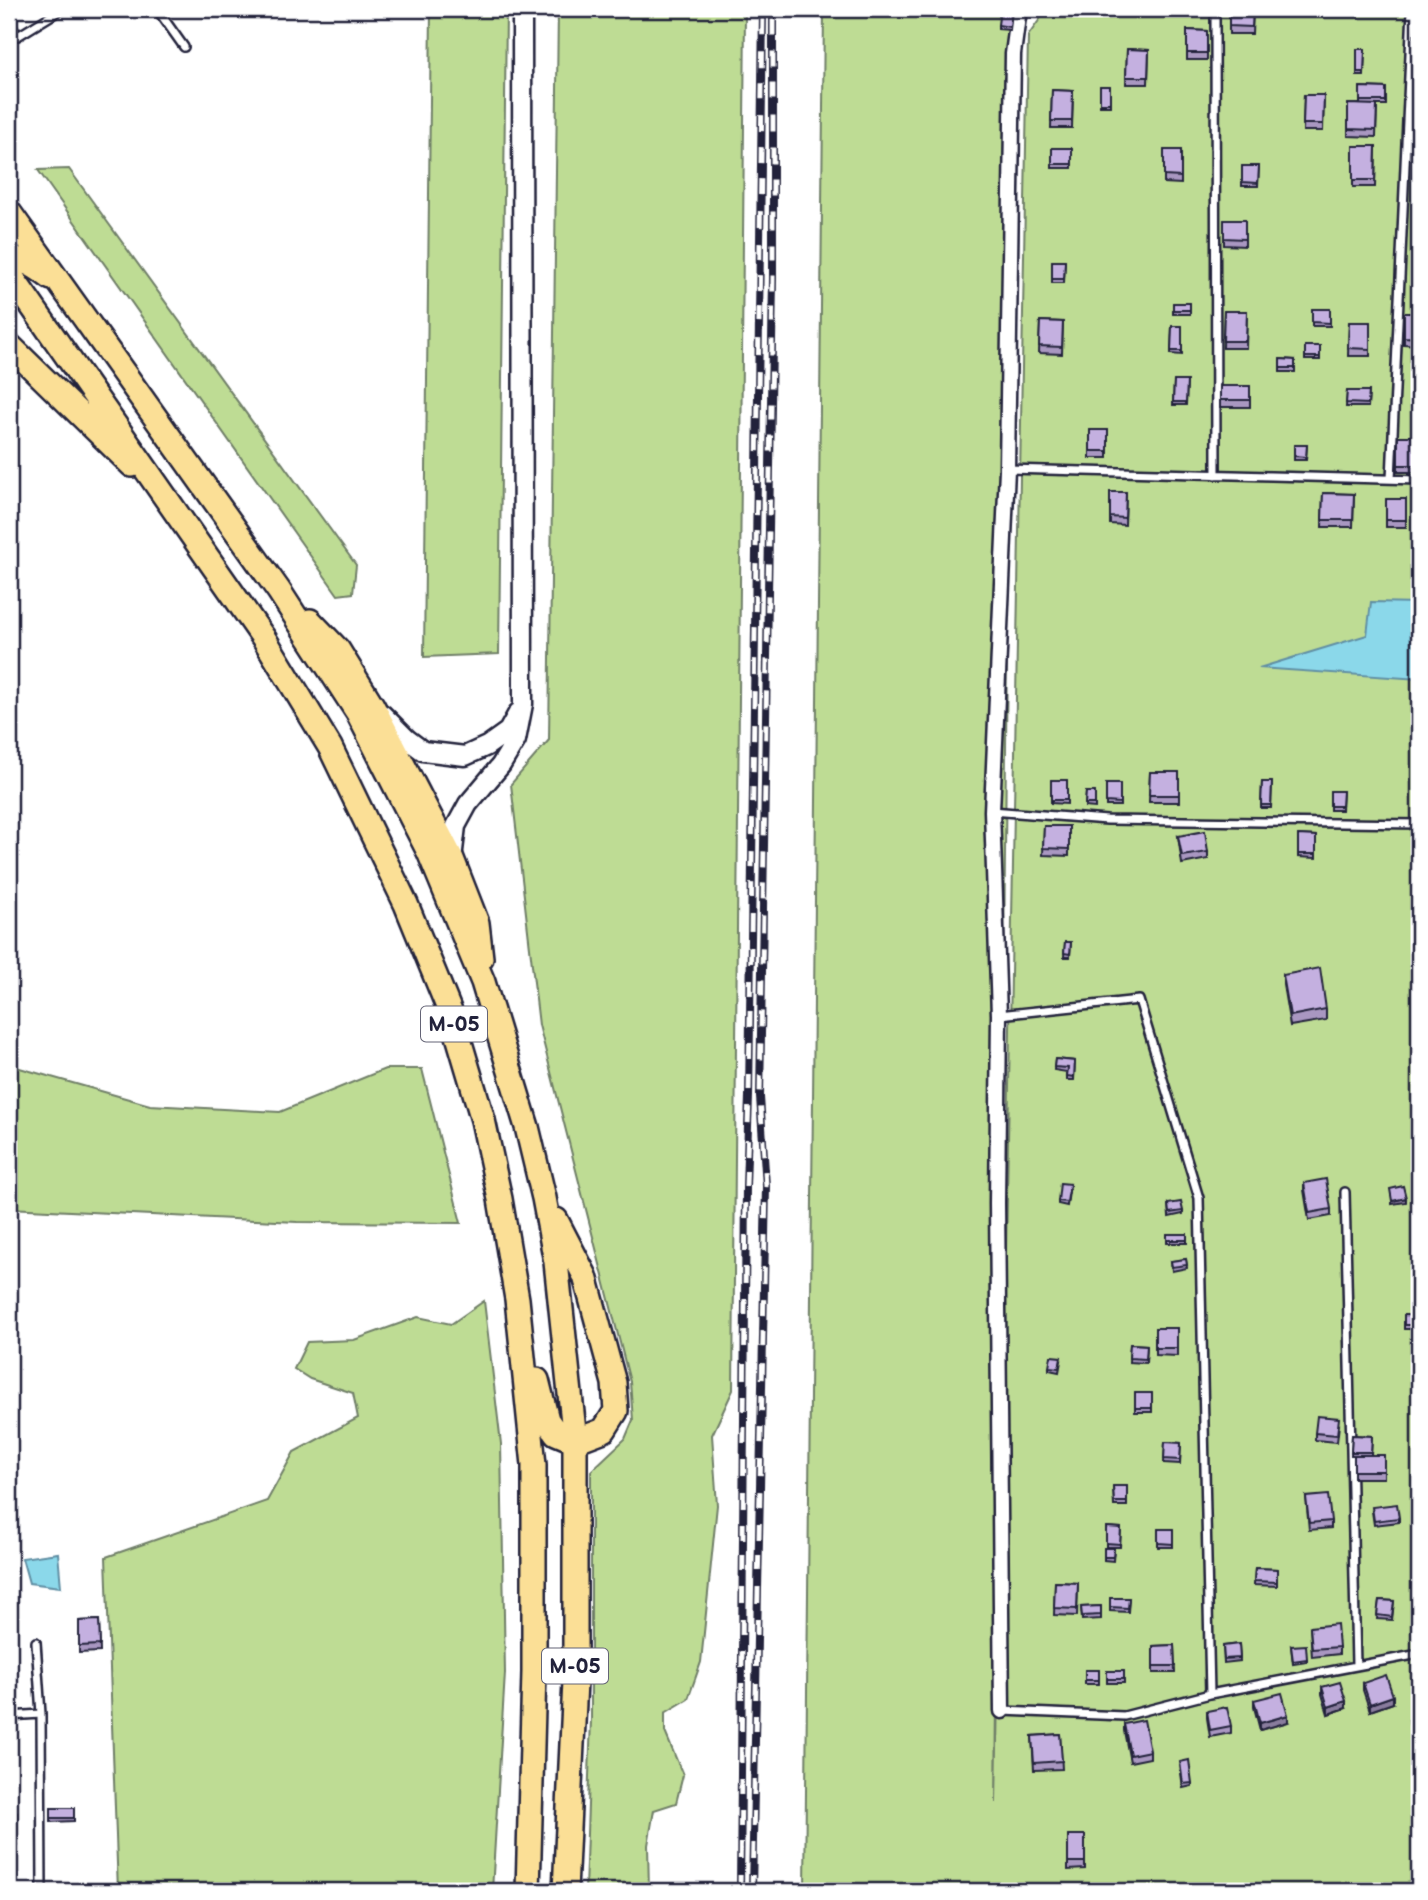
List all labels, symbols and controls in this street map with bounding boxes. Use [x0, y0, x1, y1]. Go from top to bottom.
road number: М-05 [421, 1006, 487, 1042]
road number: М-05 [542, 1648, 608, 1684]

